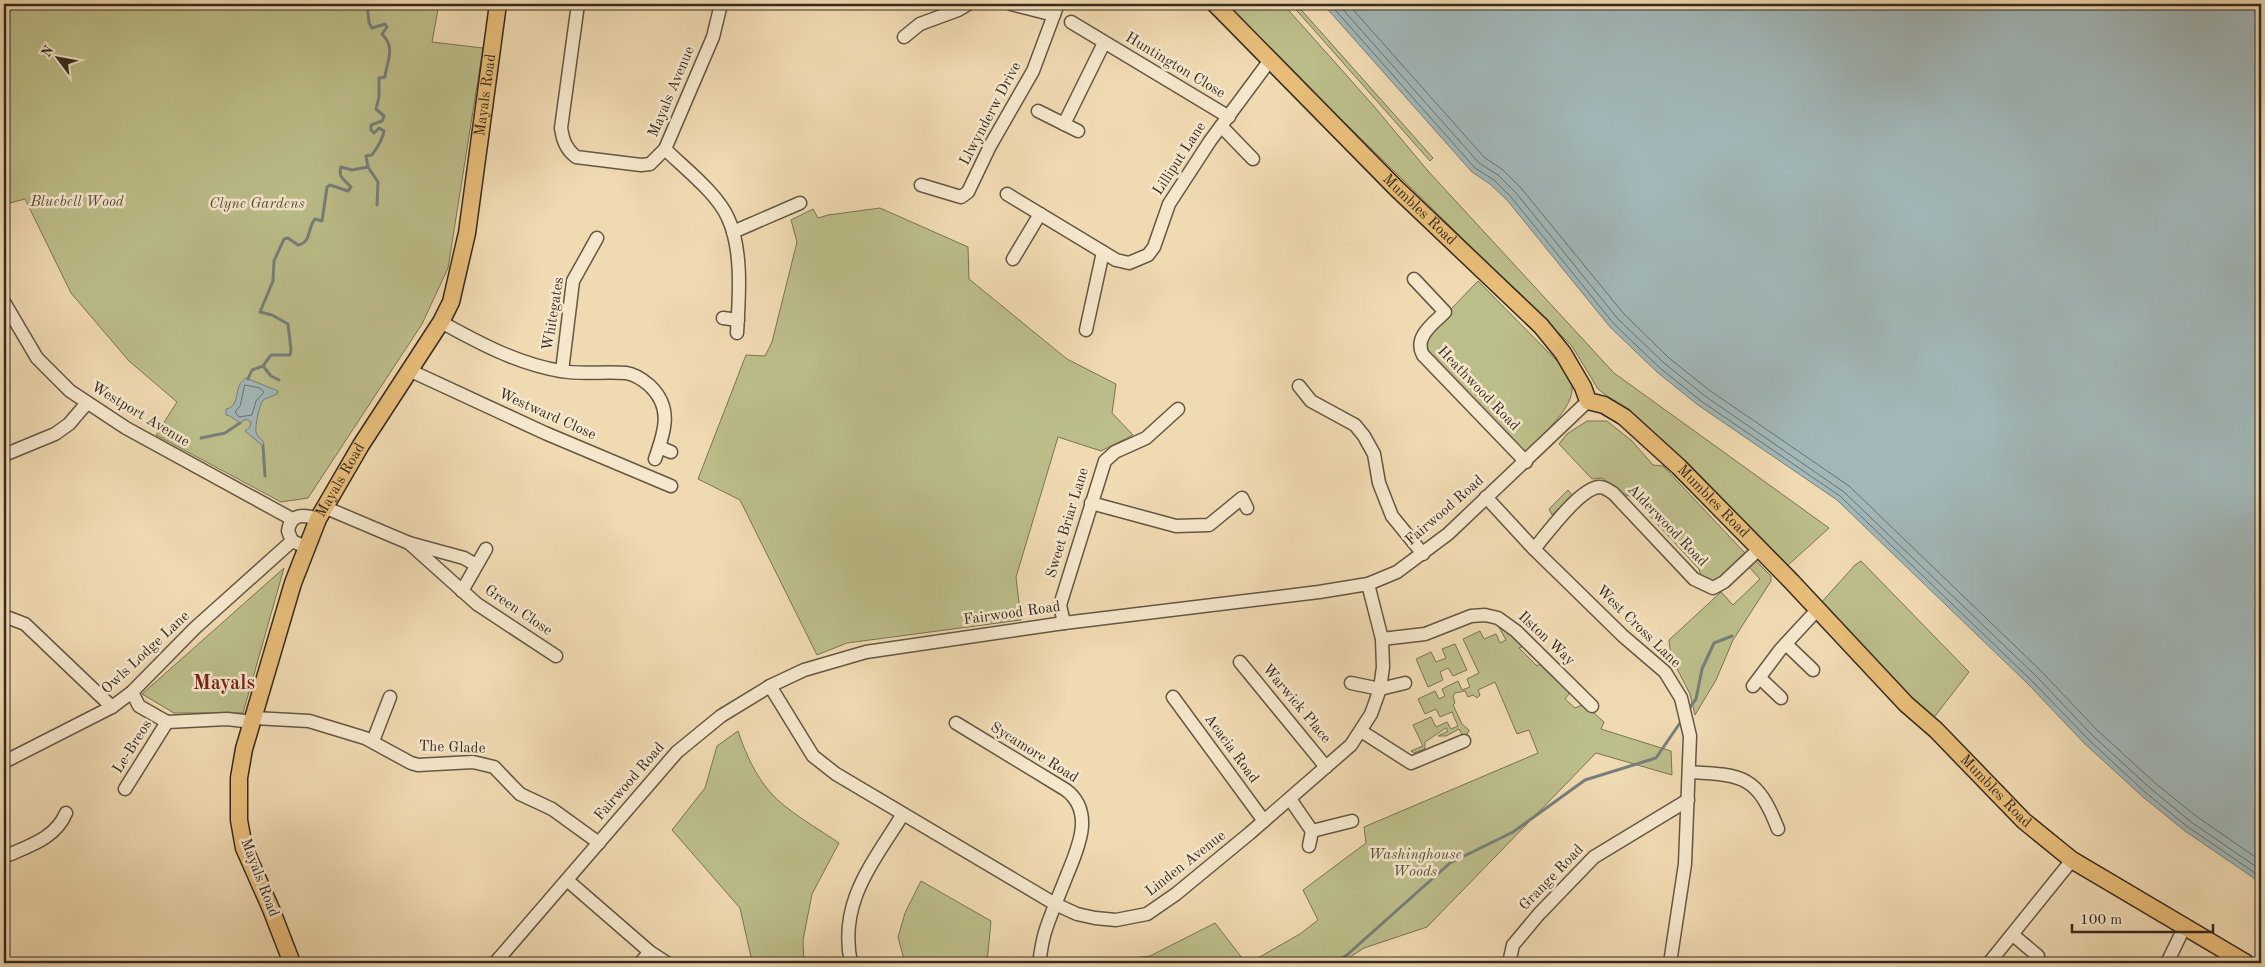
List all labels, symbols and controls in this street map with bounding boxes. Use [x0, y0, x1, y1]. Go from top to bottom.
street label: Huntington Close [1123, 30, 1228, 102]
north arrow [32, 32, 82, 82]
text: N [39, 43, 57, 60]
street label: Mayals Avenue [646, 44, 698, 140]
street label: Mayals Road [473, 53, 499, 137]
street label: Llwynderw Drive [957, 60, 1025, 168]
street label: Lilliput Lane [1151, 120, 1209, 198]
street label: Mumbles Road [1380, 171, 1459, 248]
park label: Bluebell Wood [29, 195, 125, 210]
park label: Clyne Gardens [209, 197, 305, 212]
street label: Whitegates [541, 276, 567, 352]
street label: Heathwood Road [1434, 344, 1522, 434]
street label: Westport Avenue [88, 380, 192, 450]
street label: Westward Close [496, 387, 598, 443]
street label: Mayals Road [313, 441, 368, 520]
street label: Mumbles Road [1674, 462, 1752, 541]
street label: Sweet Briar Lane [1044, 466, 1092, 580]
street label: Fairwood Road [1403, 473, 1487, 549]
street label: Alderwood Road [1624, 482, 1710, 570]
street label: Green Close [481, 583, 555, 639]
street label: West Cross Lane [1593, 583, 1683, 671]
street label: Fairwood Road [962, 600, 1062, 628]
street label: Owls Lodge Lane [99, 609, 193, 697]
street label: Ilston Way [1515, 609, 1577, 669]
street label: Warwick Place [1259, 662, 1333, 746]
district label: Mayals [193, 674, 255, 694]
street label: Acacia Road [1201, 712, 1261, 786]
street label: Le-Breos [111, 718, 155, 776]
street label: Sycamore Road [987, 720, 1081, 786]
street label: The Glade [418, 739, 486, 757]
street label: Fairwood Road [592, 740, 668, 824]
street label: Mumbles Road [1957, 752, 2034, 831]
street label: Linden Avenue [1143, 828, 1229, 900]
street label: Mayals Road [237, 837, 281, 919]
street label: Grange Road [1517, 842, 1587, 914]
park label: Washinghouse Woods [1368, 848, 1462, 880]
scale bar [2072, 902, 2214, 934]
text: 100 m [2080, 913, 2122, 928]

